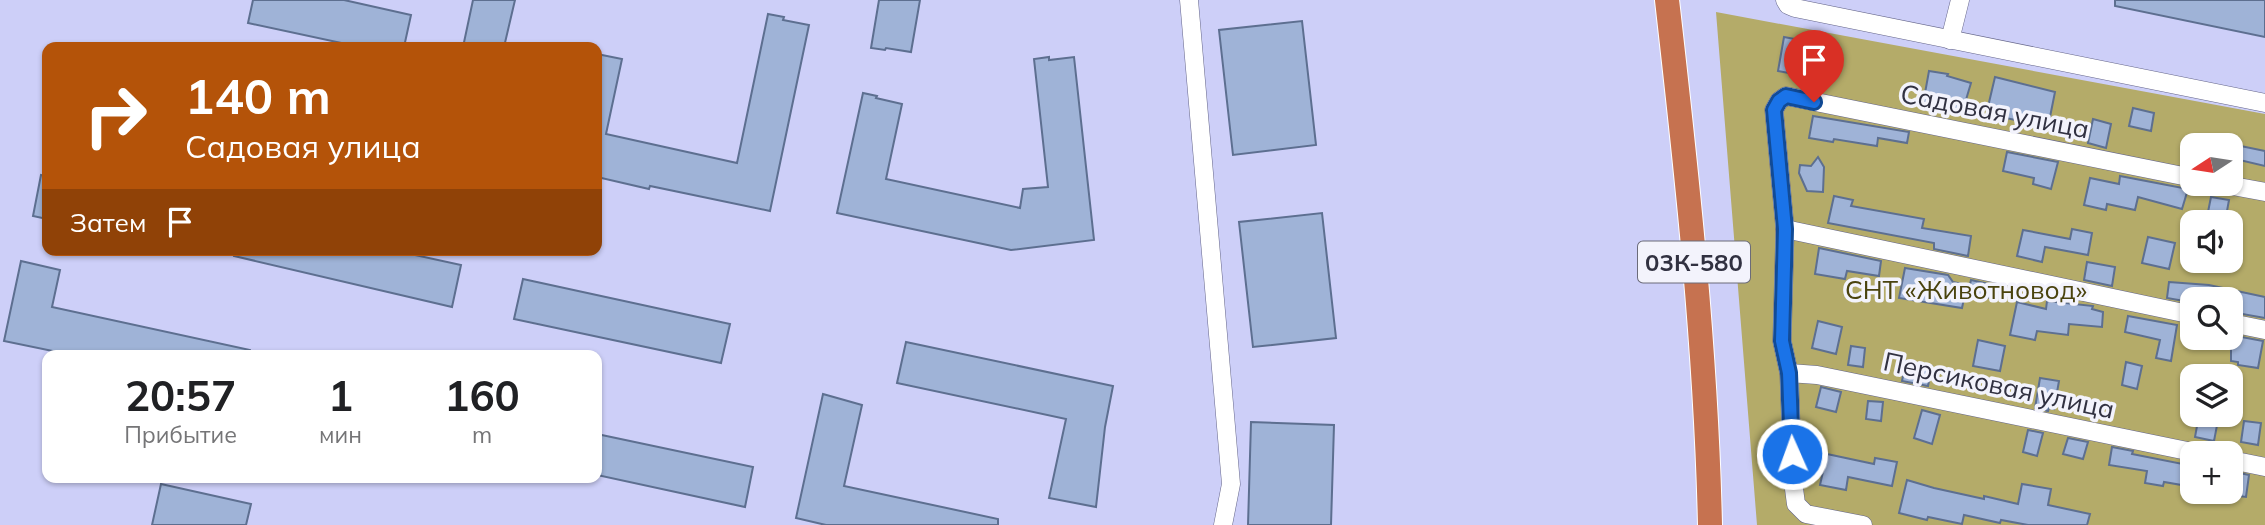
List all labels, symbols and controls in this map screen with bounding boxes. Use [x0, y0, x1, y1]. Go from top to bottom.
pin [1784, 30, 1844, 102]
icon: arrive [1795, 41, 1833, 79]
text: 140 m [185, 65, 331, 126]
icon: right [70, 70, 161, 161]
street label: Садовая улица [1898, 77, 2092, 145]
text: Садовая улица [185, 126, 421, 166]
north arrow [2180, 133, 2244, 196]
map controls [2180, 133, 2243, 504]
icon: arrive [161, 203, 199, 241]
text: Затем [70, 206, 147, 239]
button: sound [2180, 210, 2243, 273]
road number: 03К-580 [1638, 242, 1750, 282]
park label: СНТ «Животновод» [1845, 273, 2087, 306]
button: search [2180, 287, 2243, 350]
street label: Персиковая улица [1881, 344, 2117, 426]
button: layers [2180, 364, 2243, 427]
text: 20:57 [125, 369, 236, 422]
text: 1 [328, 369, 353, 422]
text: 160 [444, 369, 520, 422]
position arrow [1755, 417, 1829, 491]
text: Прибытие [124, 420, 237, 449]
text: мин [319, 420, 362, 449]
text: m [472, 420, 492, 449]
button: + [2180, 441, 2243, 504]

